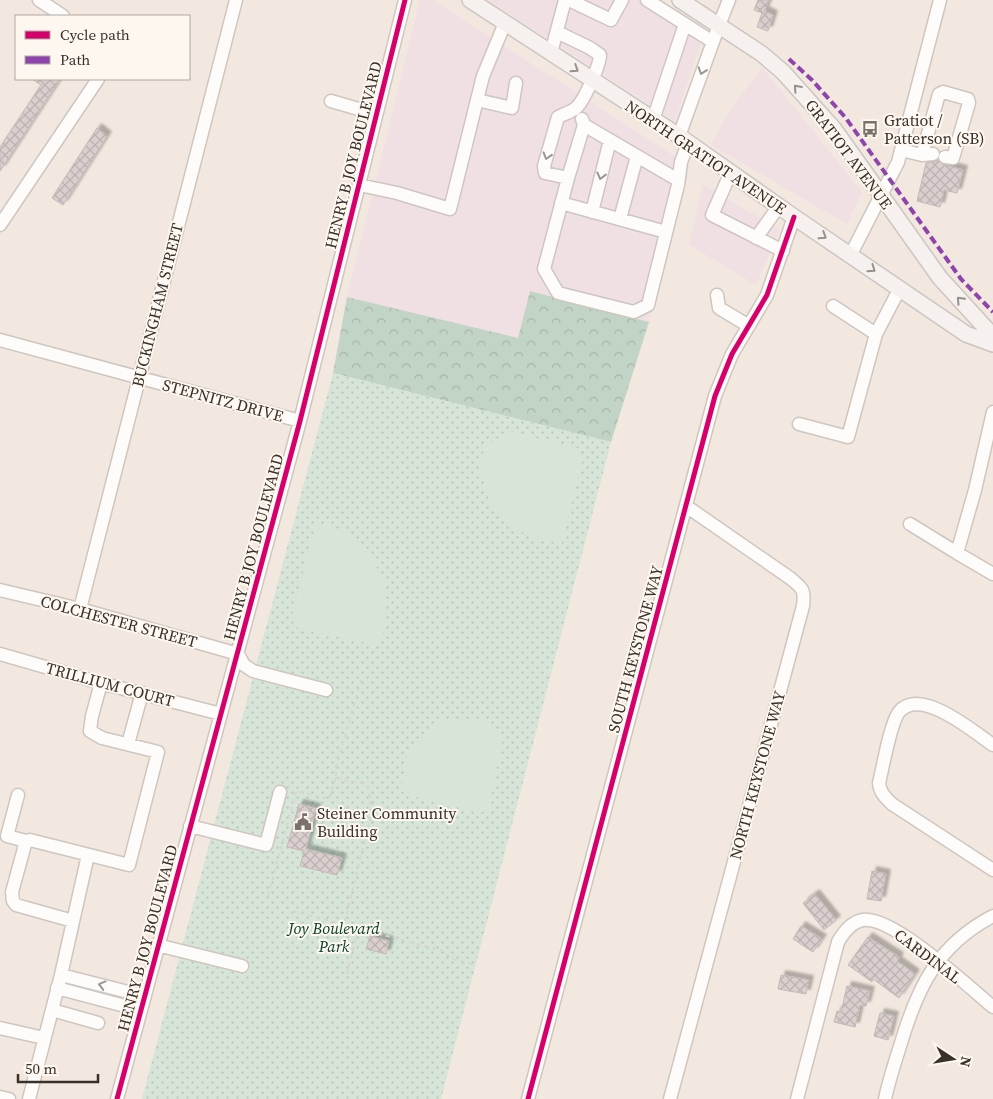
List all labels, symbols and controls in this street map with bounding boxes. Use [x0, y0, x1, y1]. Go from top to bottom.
legend [15, 15, 190, 80]
text: Cycle path [60, 24, 130, 45]
text: Path [60, 49, 90, 70]
street label: HENRY B JOY BOULEVARD [319, 59, 387, 251]
one-way arrow [569, 63, 579, 72]
one-way arrow [698, 66, 708, 75]
one-way arrow [794, 85, 803, 94]
street label: NORTH GRATIOT AVENUE [621, 95, 791, 220]
street label: GRATIOT AVENUE [800, 95, 898, 214]
place label: Gratiot / Patterson (SB) [884, 109, 985, 149]
bus stop icon: Gratiot / Patterson (SB) [860, 119, 880, 139]
one-way arrow [542, 151, 552, 160]
one-way arrow [596, 171, 607, 180]
street label: BUCKINGHAM STREET [126, 221, 188, 389]
one-way arrow [817, 230, 826, 239]
one-way arrow [866, 263, 875, 272]
one-way arrow [957, 297, 966, 306]
street label: STEPNITZ DRIVE [160, 373, 286, 427]
street label: HENRY B JOY BOULEVARD [217, 451, 289, 643]
street label: SOUTH KEYSTONE WAY [602, 563, 668, 735]
street label: COLCHESTER STREET [38, 590, 200, 653]
street label: TRILLIUM COURT [43, 656, 177, 712]
street label: NORTH KEYSTONE WAY [724, 688, 790, 862]
place label: Steiner Community Building [317, 802, 457, 842]
public building icon: Steiner Community Building [293, 812, 313, 832]
street label: HENRY B JOY BOULEVARD [111, 842, 183, 1034]
park label: Joy Boulevard Park [286, 917, 380, 957]
street label: CARDINAL [890, 923, 966, 989]
one-way arrow [98, 980, 107, 991]
north arrow [928, 1034, 978, 1084]
scale bar [18, 1052, 98, 1084]
text: N [955, 1055, 977, 1069]
text: 50 m [25, 1058, 57, 1079]

